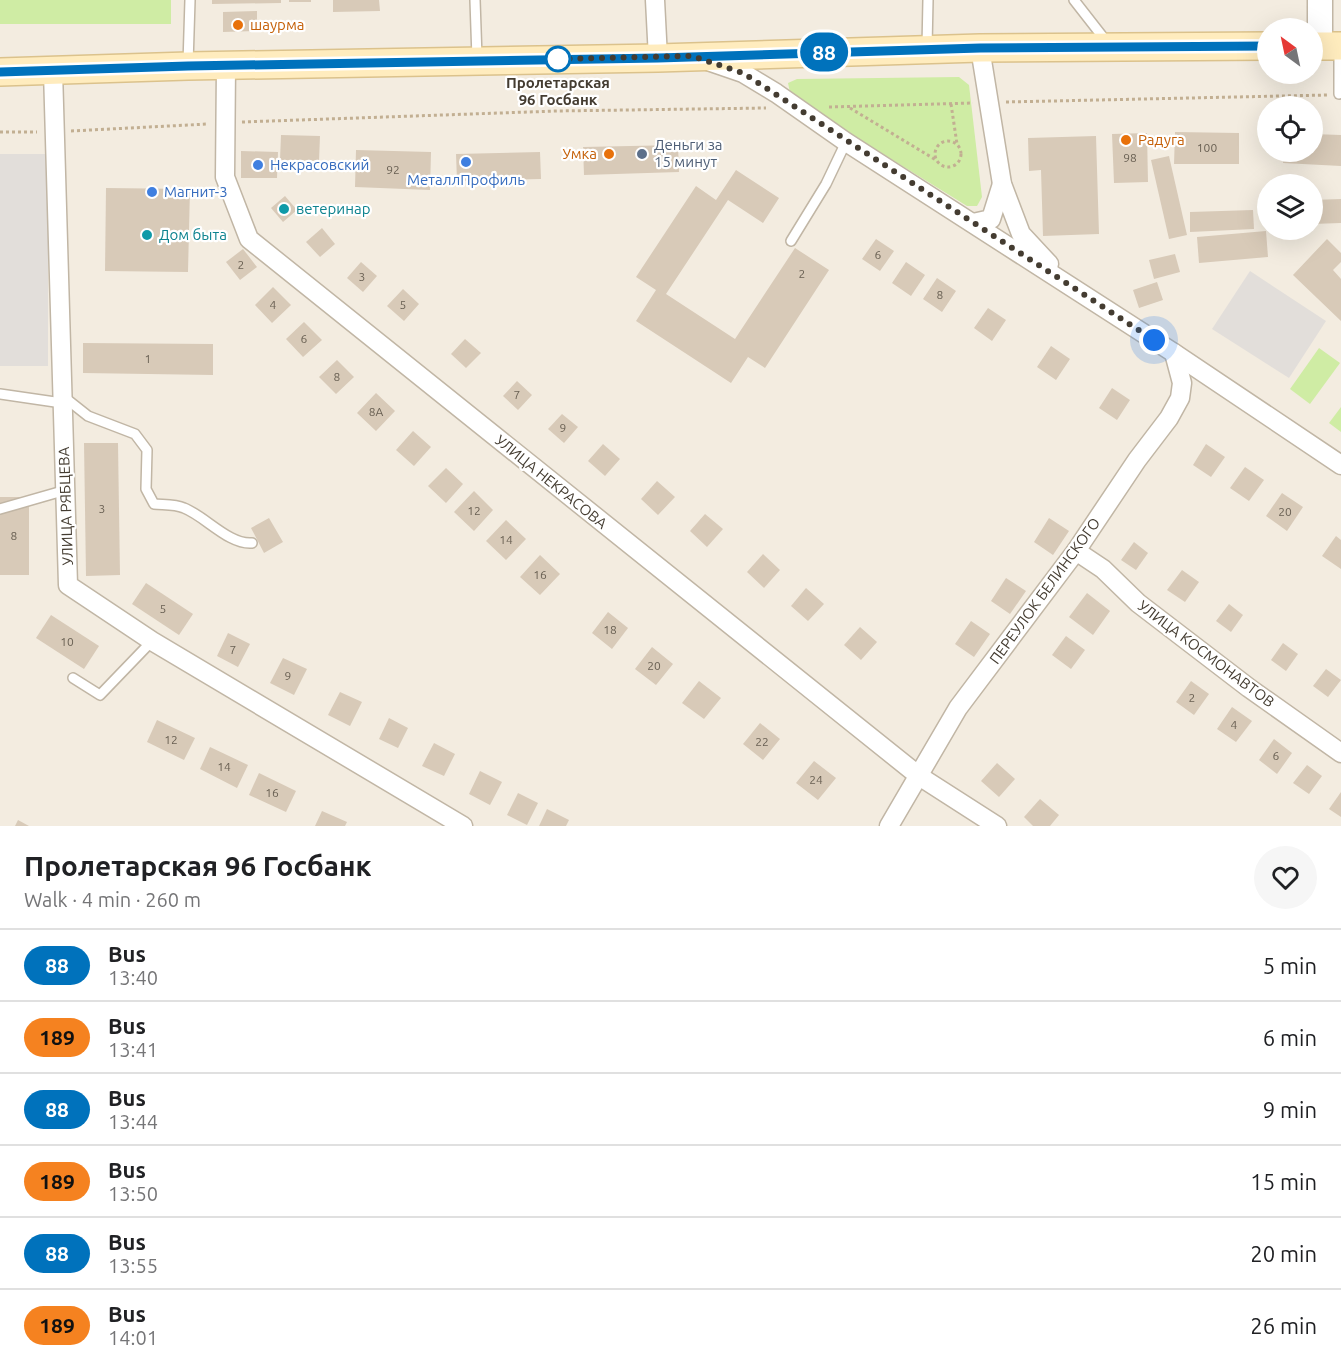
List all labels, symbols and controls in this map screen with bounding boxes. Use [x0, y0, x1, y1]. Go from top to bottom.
place label: шаурма [250, 16, 305, 33]
marker: шаурма [231, 18, 245, 32]
north arrow [1257, 18, 1323, 84]
map controls [1257, 18, 1323, 240]
line badge: 88 [797, 32, 851, 72]
text: 88 [812, 40, 836, 64]
marker: Пролетарская 96 Госбанк [545, 46, 571, 72]
place label: Пролетарская 96 Госбанк [506, 74, 610, 108]
button: locate [1257, 96, 1323, 162]
place label: Радуга [1138, 131, 1185, 148]
marker: Радуга [1119, 133, 1133, 147]
place label: Деньги за 15 минут [654, 136, 723, 170]
house number: 100 [1197, 141, 1217, 154]
place label: Умка [563, 145, 597, 162]
marker: Умка [602, 147, 616, 161]
marker: Деньги за 15 минут [635, 147, 649, 161]
house number: 98 [1123, 151, 1137, 164]
marker: МеталлПрофиль [459, 155, 473, 169]
place label: Некрасовский [270, 156, 369, 173]
marker: Некрасовский [251, 158, 265, 172]
house number: 92 [386, 163, 400, 176]
place label: МеталлПрофиль [407, 171, 525, 188]
button: layers [1257, 174, 1323, 240]
place label: Магнит-3 [164, 183, 228, 200]
marker: Магнит-3 [145, 185, 159, 199]
place label: ветеринар [296, 200, 370, 217]
marker: ветеринар [277, 202, 291, 216]
place label: Дом быта [159, 226, 227, 243]
marker: Дом быта [140, 228, 154, 242]
house number: 6 [875, 248, 882, 261]
house number: 2 [238, 258, 244, 271]
house number: 2 [799, 267, 805, 280]
house number: 3 [359, 270, 365, 283]
house number: 8 [937, 288, 944, 301]
house number: 4 [270, 298, 277, 311]
house number: 5 [400, 298, 406, 311]
your location [1139, 325, 1169, 355]
house number: 6 [301, 332, 308, 345]
house number: 1 [145, 352, 151, 365]
house number: 8 [334, 370, 341, 383]
house number: 7 [514, 388, 520, 401]
house number: 8А [369, 405, 383, 418]
house number: 9 [560, 421, 566, 434]
street label: УЛИЦА НЕКРАСОВА [492, 431, 611, 532]
street label: УЛИЦА РЯБЦЕВА [55, 446, 76, 566]
house number: 3 [99, 502, 105, 515]
house number: 12 [467, 504, 481, 517]
house number: 20 [1278, 505, 1292, 518]
street label: ПЕРЕУЛОК БЕЛИНСКОГО [986, 514, 1103, 667]
house number: 8 [11, 529, 18, 542]
house number: 14 [499, 533, 513, 546]
house number: 16 [533, 568, 547, 581]
street label: УЛИЦА КОСМОНАВТОВ [1135, 597, 1278, 710]
house number: 5 [160, 602, 166, 615]
house number: 18 [603, 623, 617, 636]
house number: 10 [60, 635, 74, 648]
house number: 7 [230, 643, 236, 656]
house number: 20 [647, 659, 661, 672]
house number: 9 [285, 669, 291, 682]
house number: 2 [1189, 691, 1195, 704]
house number: 4 [1231, 718, 1238, 731]
house number: 12 [164, 733, 178, 746]
house number: 22 [755, 735, 769, 748]
house number: 6 [1273, 749, 1280, 762]
house number: 14 [217, 760, 231, 773]
house number: 24 [809, 773, 823, 786]
house number: 16 [265, 786, 279, 799]
button: heart [1254, 846, 1317, 909]
text: Пролетарская 96 Госбанк [24, 850, 372, 881]
text: Walk · 4 min · 260 m [24, 888, 201, 911]
text: Bus [108, 941, 146, 966]
text: 88 [45, 953, 69, 977]
text: 5 min [1263, 953, 1317, 978]
text: 13:40 [108, 966, 158, 989]
text: Bus [108, 1013, 146, 1038]
text: 189 [39, 1025, 75, 1049]
text: 6 min [1263, 1025, 1317, 1050]
text: 13:41 [108, 1038, 158, 1061]
text: Bus [108, 1085, 146, 1110]
text: 88 [45, 1097, 69, 1121]
text: 9 min [1263, 1097, 1317, 1122]
text: 13:44 [108, 1110, 158, 1133]
text: Bus [108, 1157, 146, 1182]
text: 189 [39, 1169, 75, 1193]
text: 15 min [1250, 1169, 1317, 1194]
text: 13:50 [108, 1182, 158, 1205]
text: Bus [108, 1229, 146, 1254]
text: 88 [45, 1241, 69, 1265]
text: 20 min [1250, 1241, 1317, 1266]
text: 13:55 [108, 1254, 158, 1277]
text: Bus [108, 1301, 146, 1326]
text: 189 [39, 1313, 75, 1337]
text: 26 min [1250, 1313, 1317, 1338]
text: 14:01 [108, 1326, 158, 1349]

